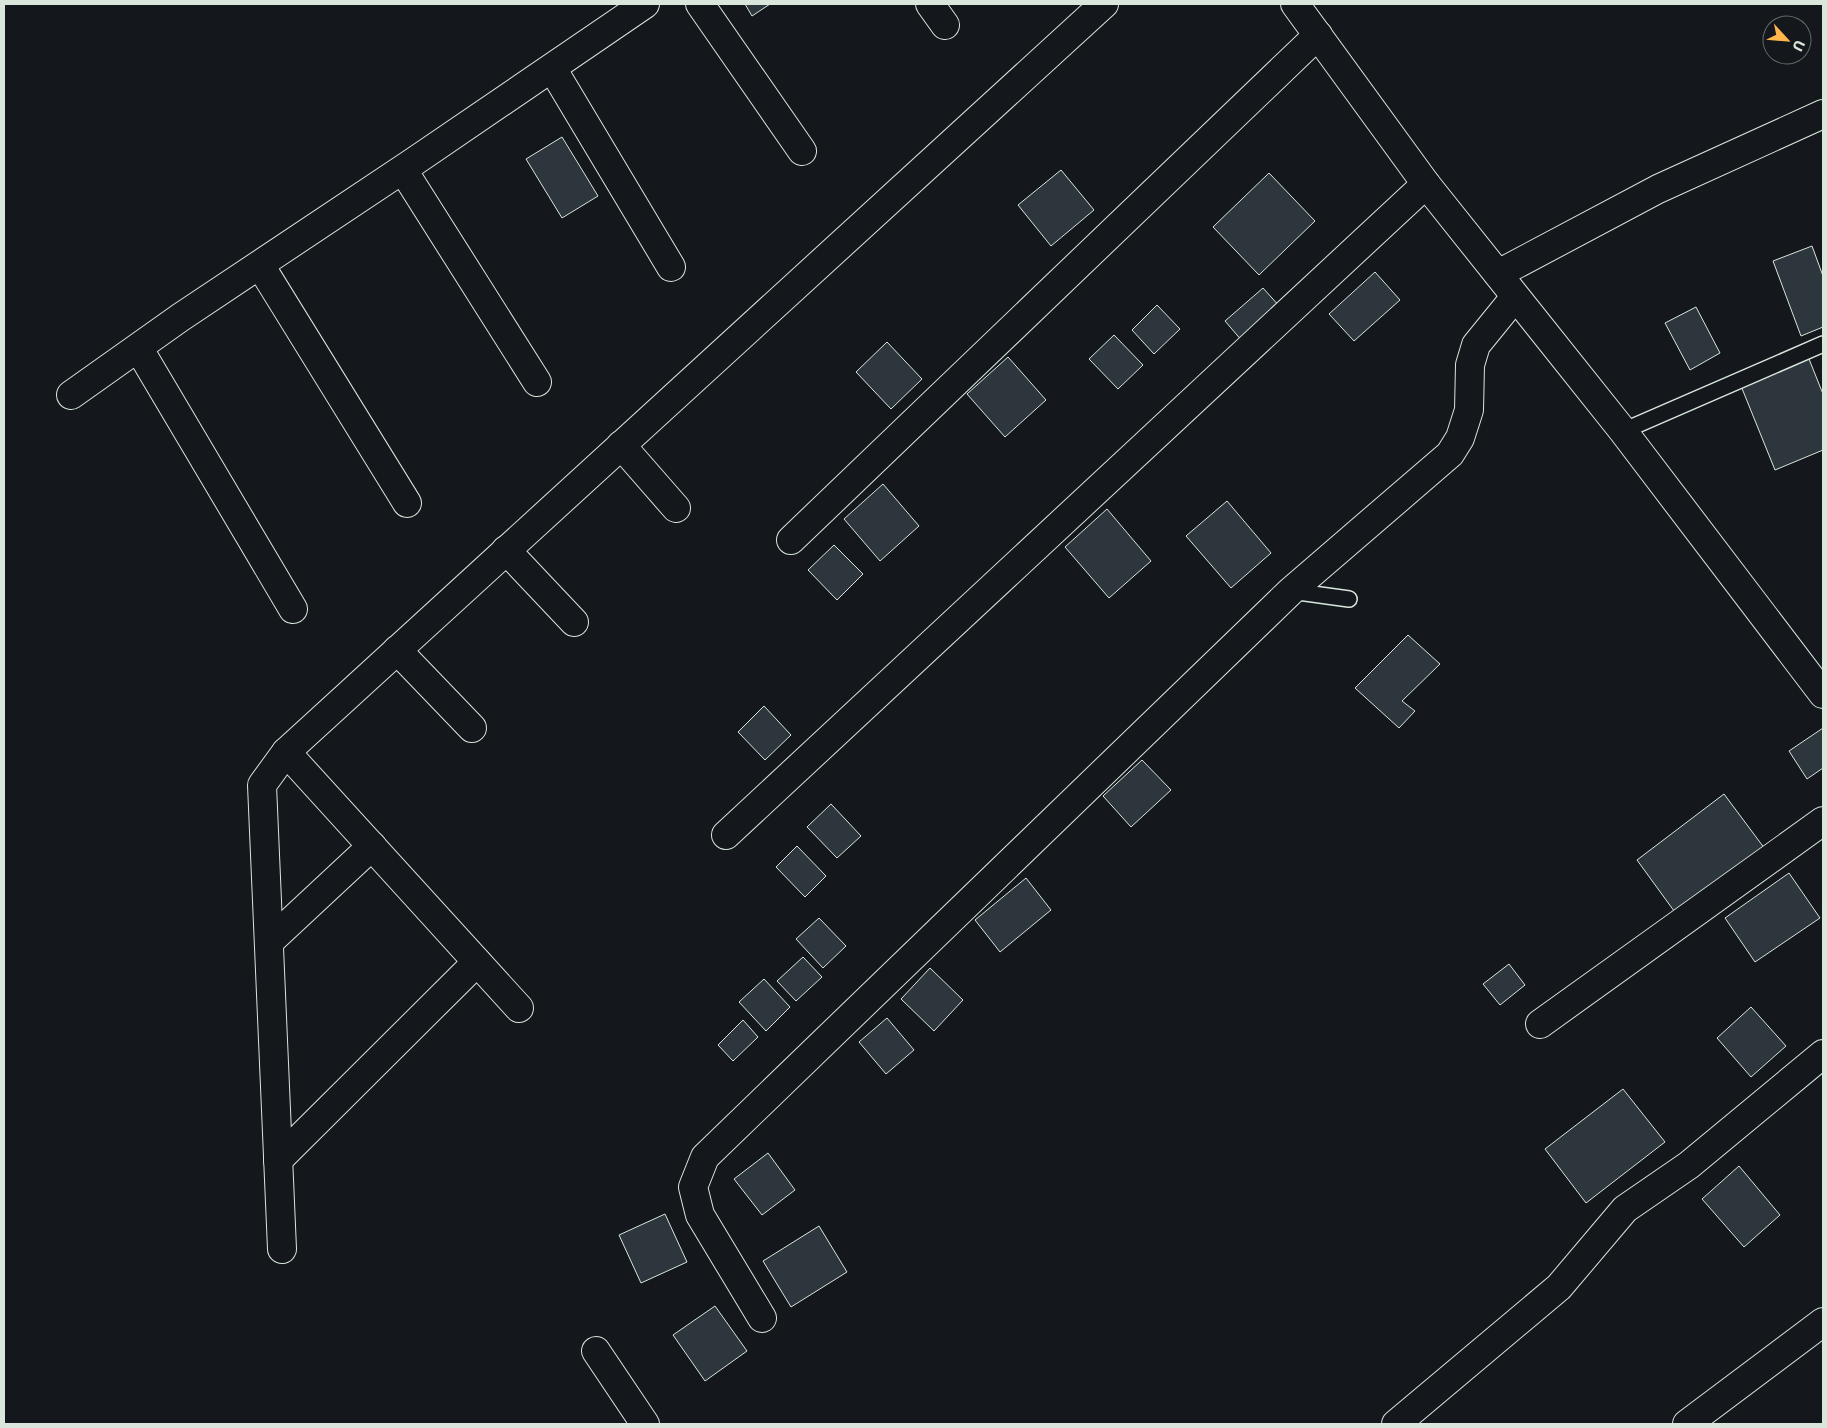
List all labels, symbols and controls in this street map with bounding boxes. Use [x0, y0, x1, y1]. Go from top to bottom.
north arrow [1762, 15, 1812, 65]
text: U [1789, 38, 1809, 54]

